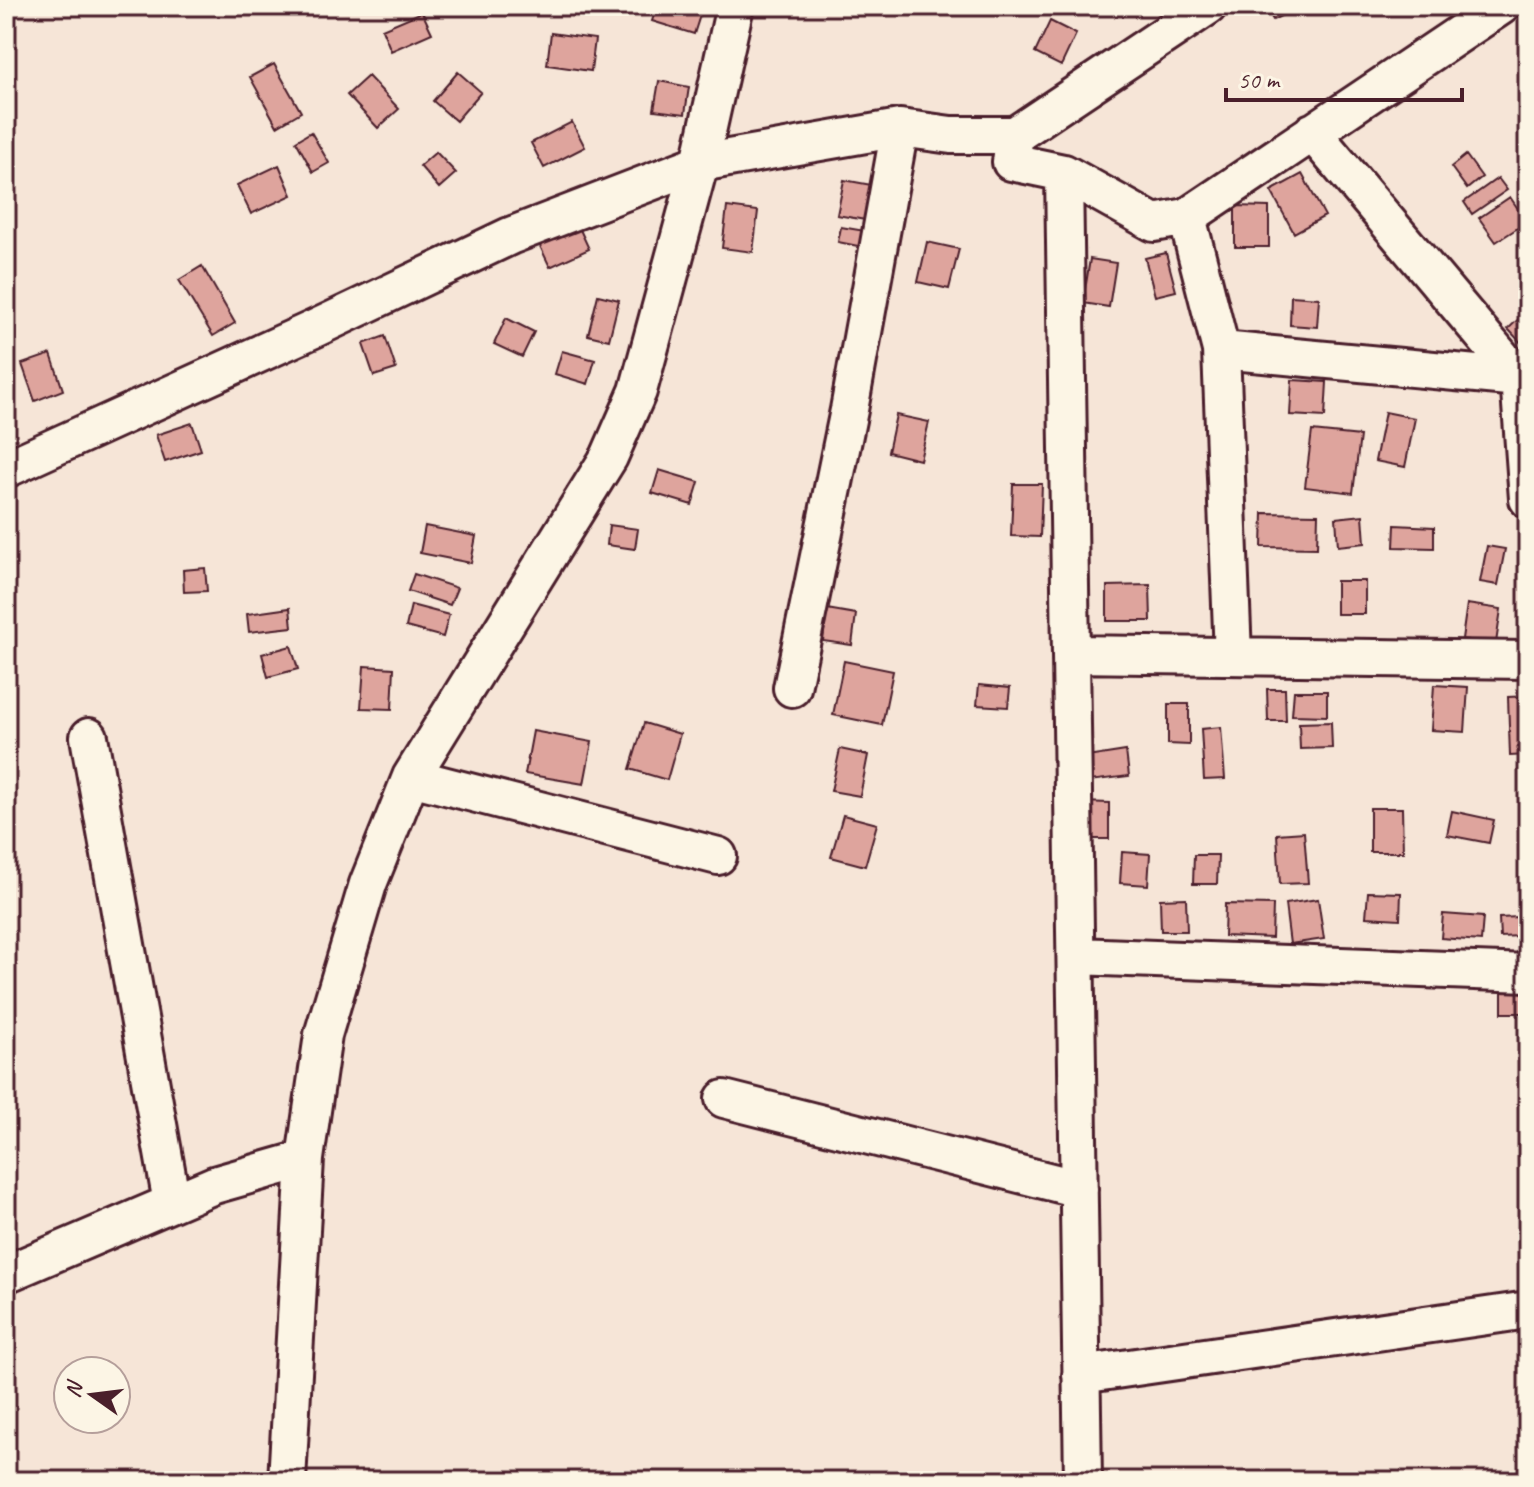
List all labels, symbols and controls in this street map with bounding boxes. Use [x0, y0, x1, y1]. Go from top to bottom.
scale bar [1226, 52, 1462, 102]
text: 50 m [1238, 65, 1281, 95]
north arrow [52, 1355, 132, 1435]
text: N [58, 1377, 90, 1400]

